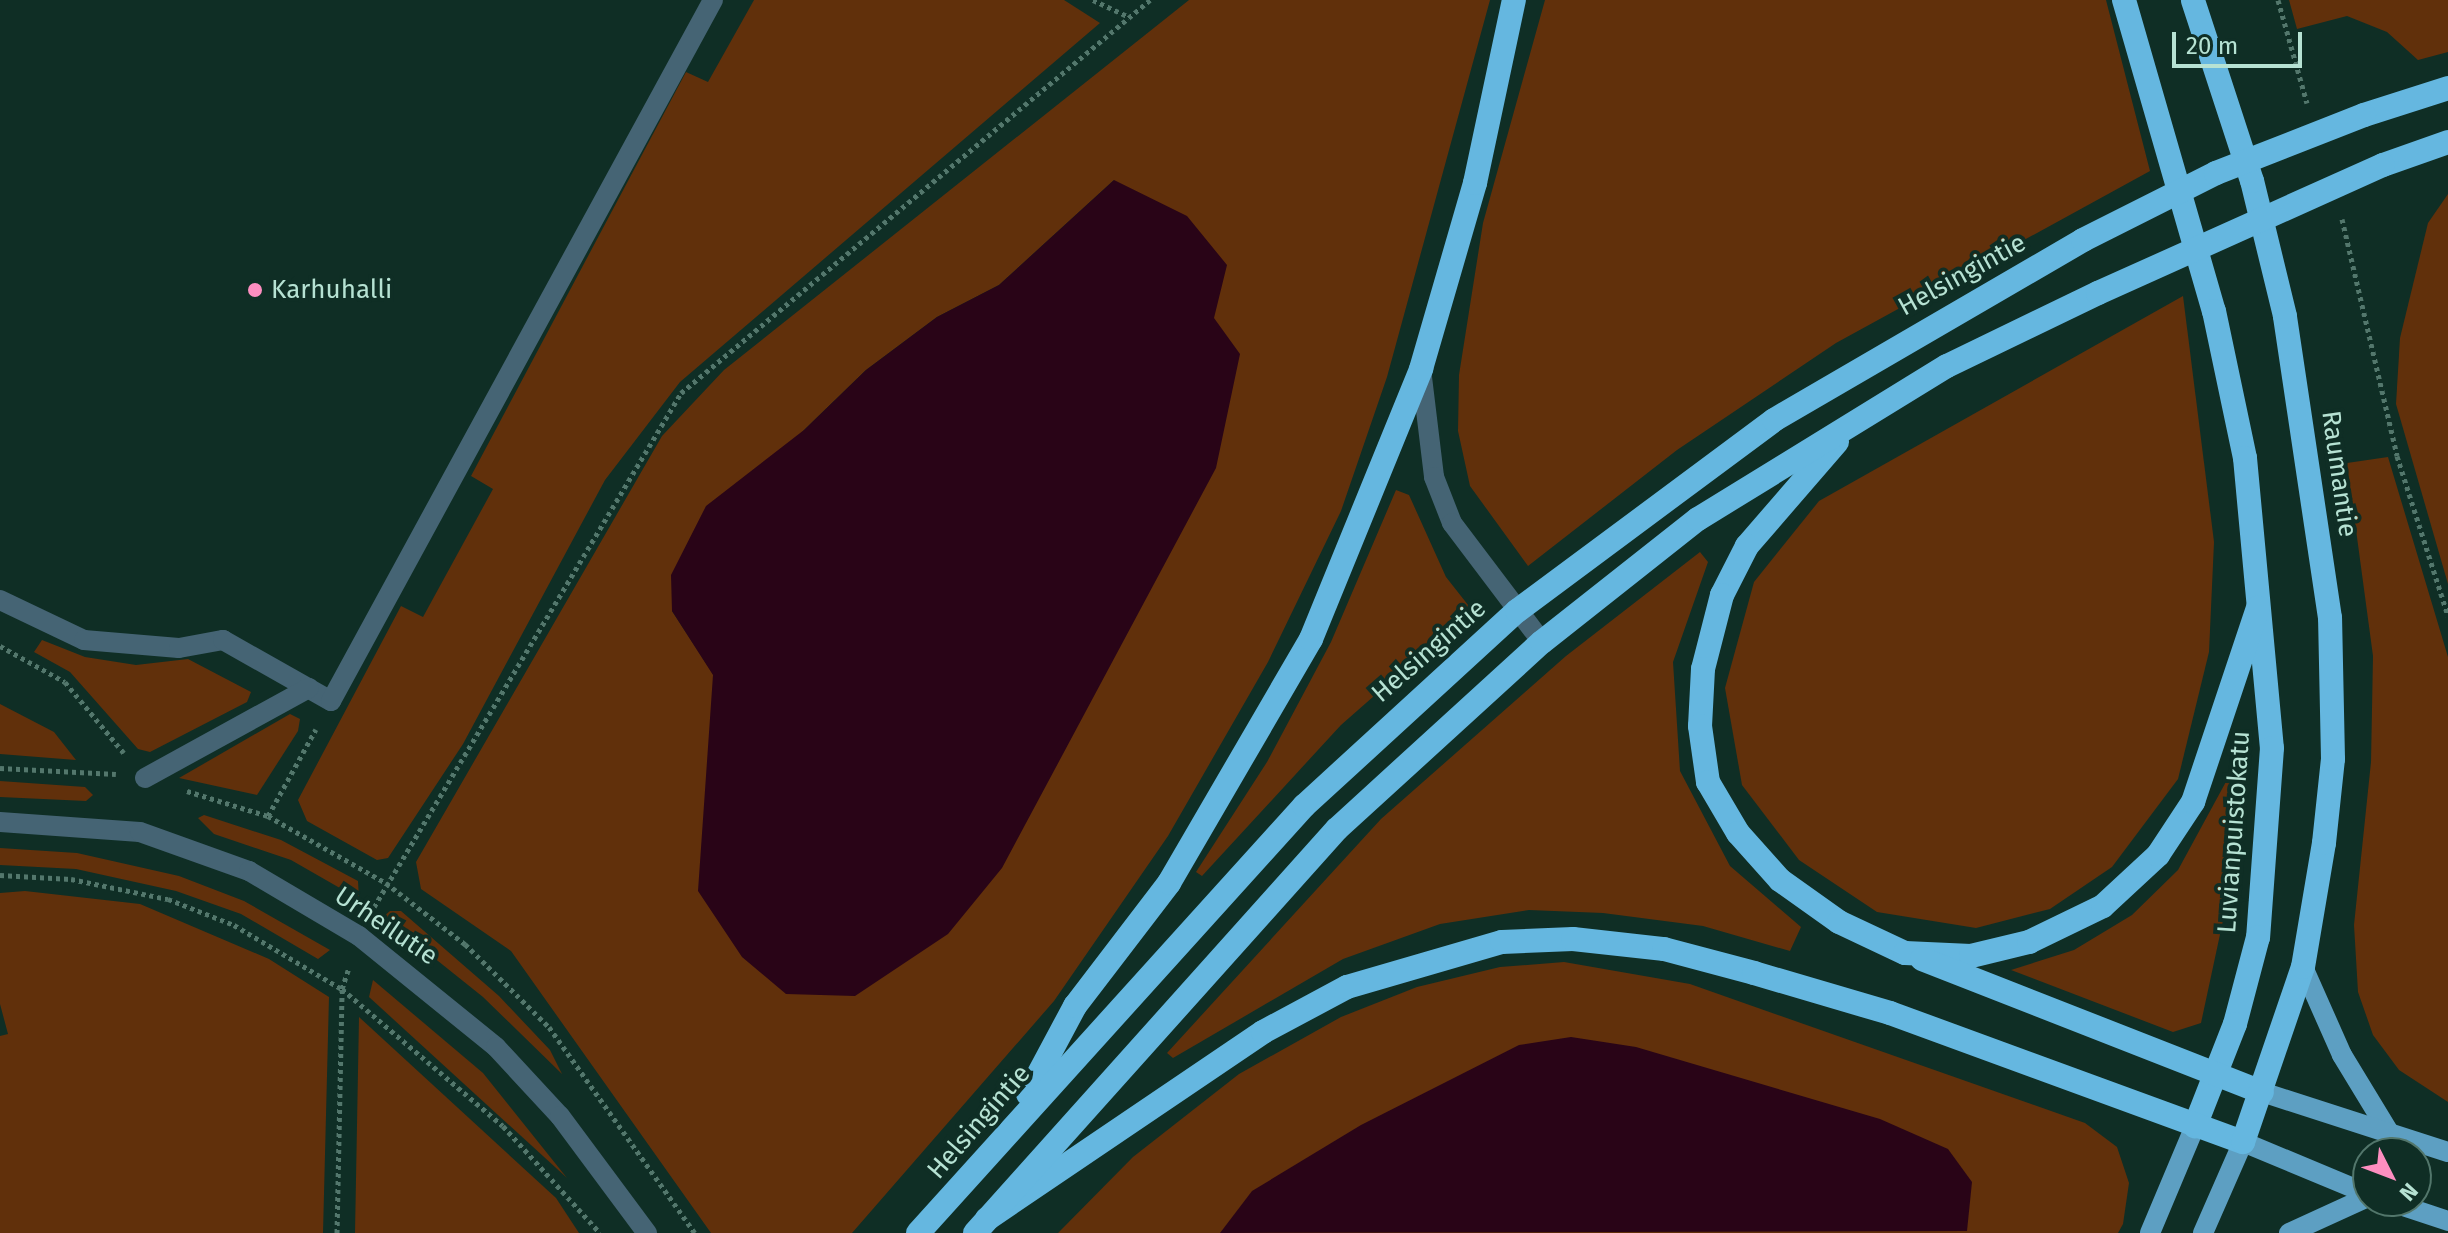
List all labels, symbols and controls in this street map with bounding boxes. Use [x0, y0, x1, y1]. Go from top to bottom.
scale bar [2176, 16, 2306, 66]
text: 20 m [2186, 32, 2238, 60]
street label: Helsingintie [1893, 227, 2031, 323]
place label: Karhuhalli [271, 274, 392, 306]
marker: Karhuhalli [246, 281, 264, 299]
street label: Raumantie [2315, 409, 2363, 539]
street label: Helsingintie [1366, 593, 1492, 709]
street label: Luvianpuistokatu [2211, 730, 2257, 934]
street label: Urheilutie [329, 880, 443, 972]
street label: Helsingintie [921, 1059, 1037, 1185]
north arrow [2352, 1137, 2432, 1217]
text: N [2394, 1178, 2424, 1207]

